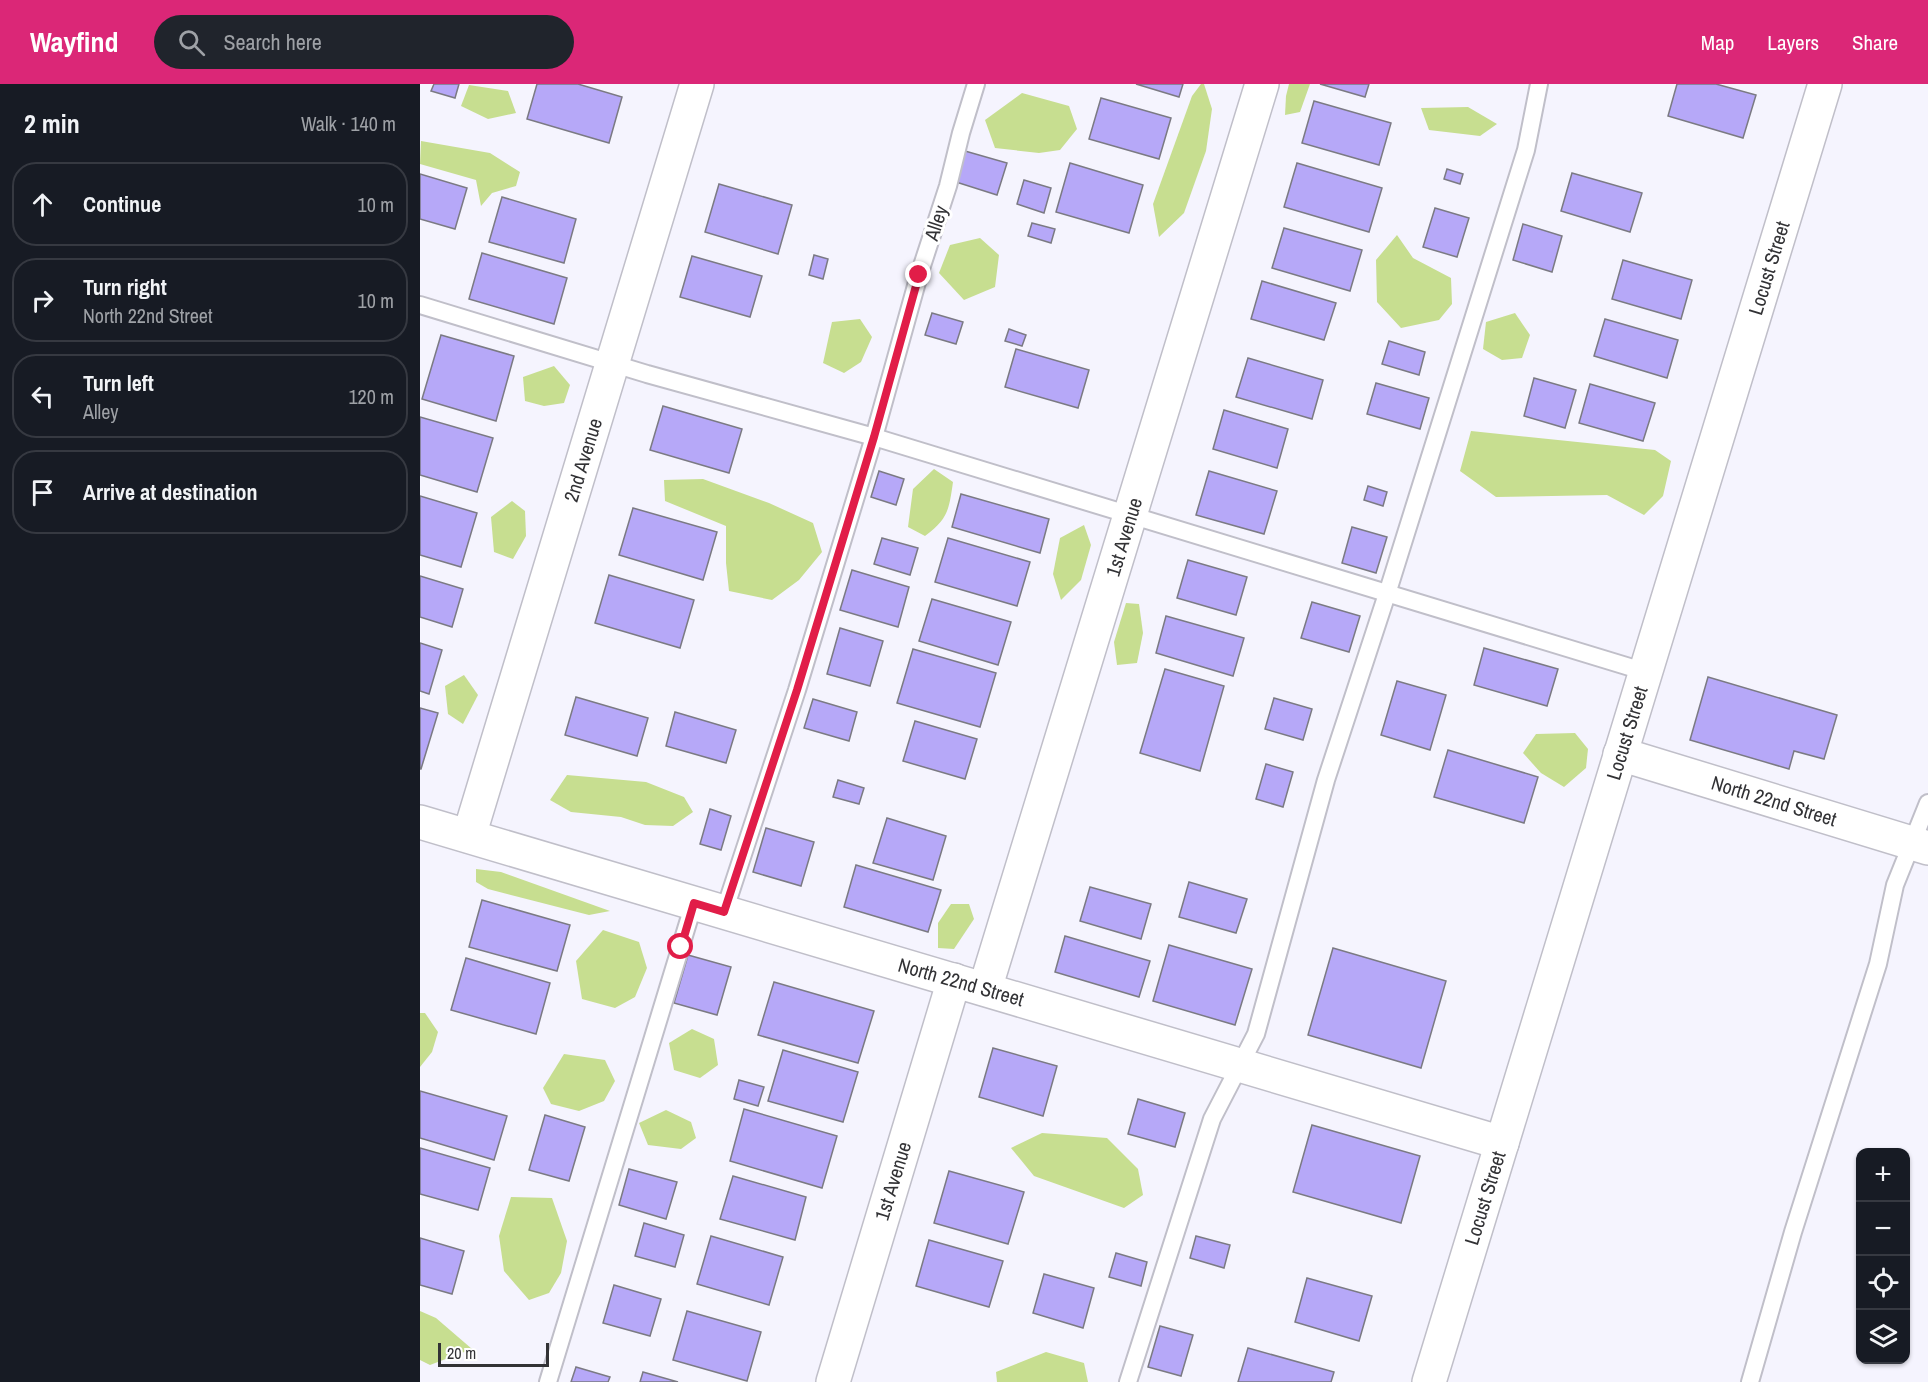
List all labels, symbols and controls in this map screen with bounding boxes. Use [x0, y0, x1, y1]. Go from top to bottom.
search box [154, 15, 574, 69]
text: Wayfind [30, 23, 118, 61]
icon: search [175, 26, 208, 59]
text: Search here [223, 27, 322, 57]
text: Map [1701, 28, 1734, 57]
text: Layers [1767, 28, 1819, 57]
text: Share [1852, 28, 1898, 57]
text: 2 min [24, 106, 80, 141]
text: Walk · 140 m [301, 110, 396, 137]
icon: ahead [26, 188, 59, 221]
text: Continue [83, 189, 161, 219]
text: 10 m [358, 191, 394, 218]
street label: Alley [917, 201, 954, 245]
street label: Locust Street [1741, 217, 1796, 318]
route end [905, 261, 931, 287]
text: Turn right [83, 272, 167, 302]
icon: right [26, 284, 59, 317]
text: 10 m [358, 287, 394, 314]
text: North 22nd Street [83, 302, 212, 329]
text: Turn left [83, 368, 154, 398]
icon: left [26, 380, 59, 413]
text: 120 m [348, 383, 394, 410]
text: Alley [83, 398, 119, 425]
street label: 2nd Avenue [557, 415, 608, 505]
icon: arrive [26, 476, 59, 509]
text: Arrive at destination [83, 477, 257, 507]
street label: 1st Avenue [1099, 494, 1148, 579]
street label: Locust Street [1599, 682, 1654, 783]
street label: North 22nd Street [1708, 769, 1840, 832]
route start [667, 933, 693, 959]
street label: North 22nd Street [895, 951, 1028, 1012]
street label: 1st Avenue [868, 1138, 917, 1223]
street label: Locust Street [1457, 1147, 1512, 1248]
map controls [1856, 1148, 1910, 1364]
button: + [1856, 1148, 1910, 1202]
button: − [1856, 1202, 1910, 1256]
button: locate [1856, 1256, 1910, 1310]
button: layers [1856, 1310, 1910, 1364]
scale bar [438, 1340, 549, 1368]
text: 20 m [447, 1342, 476, 1364]

